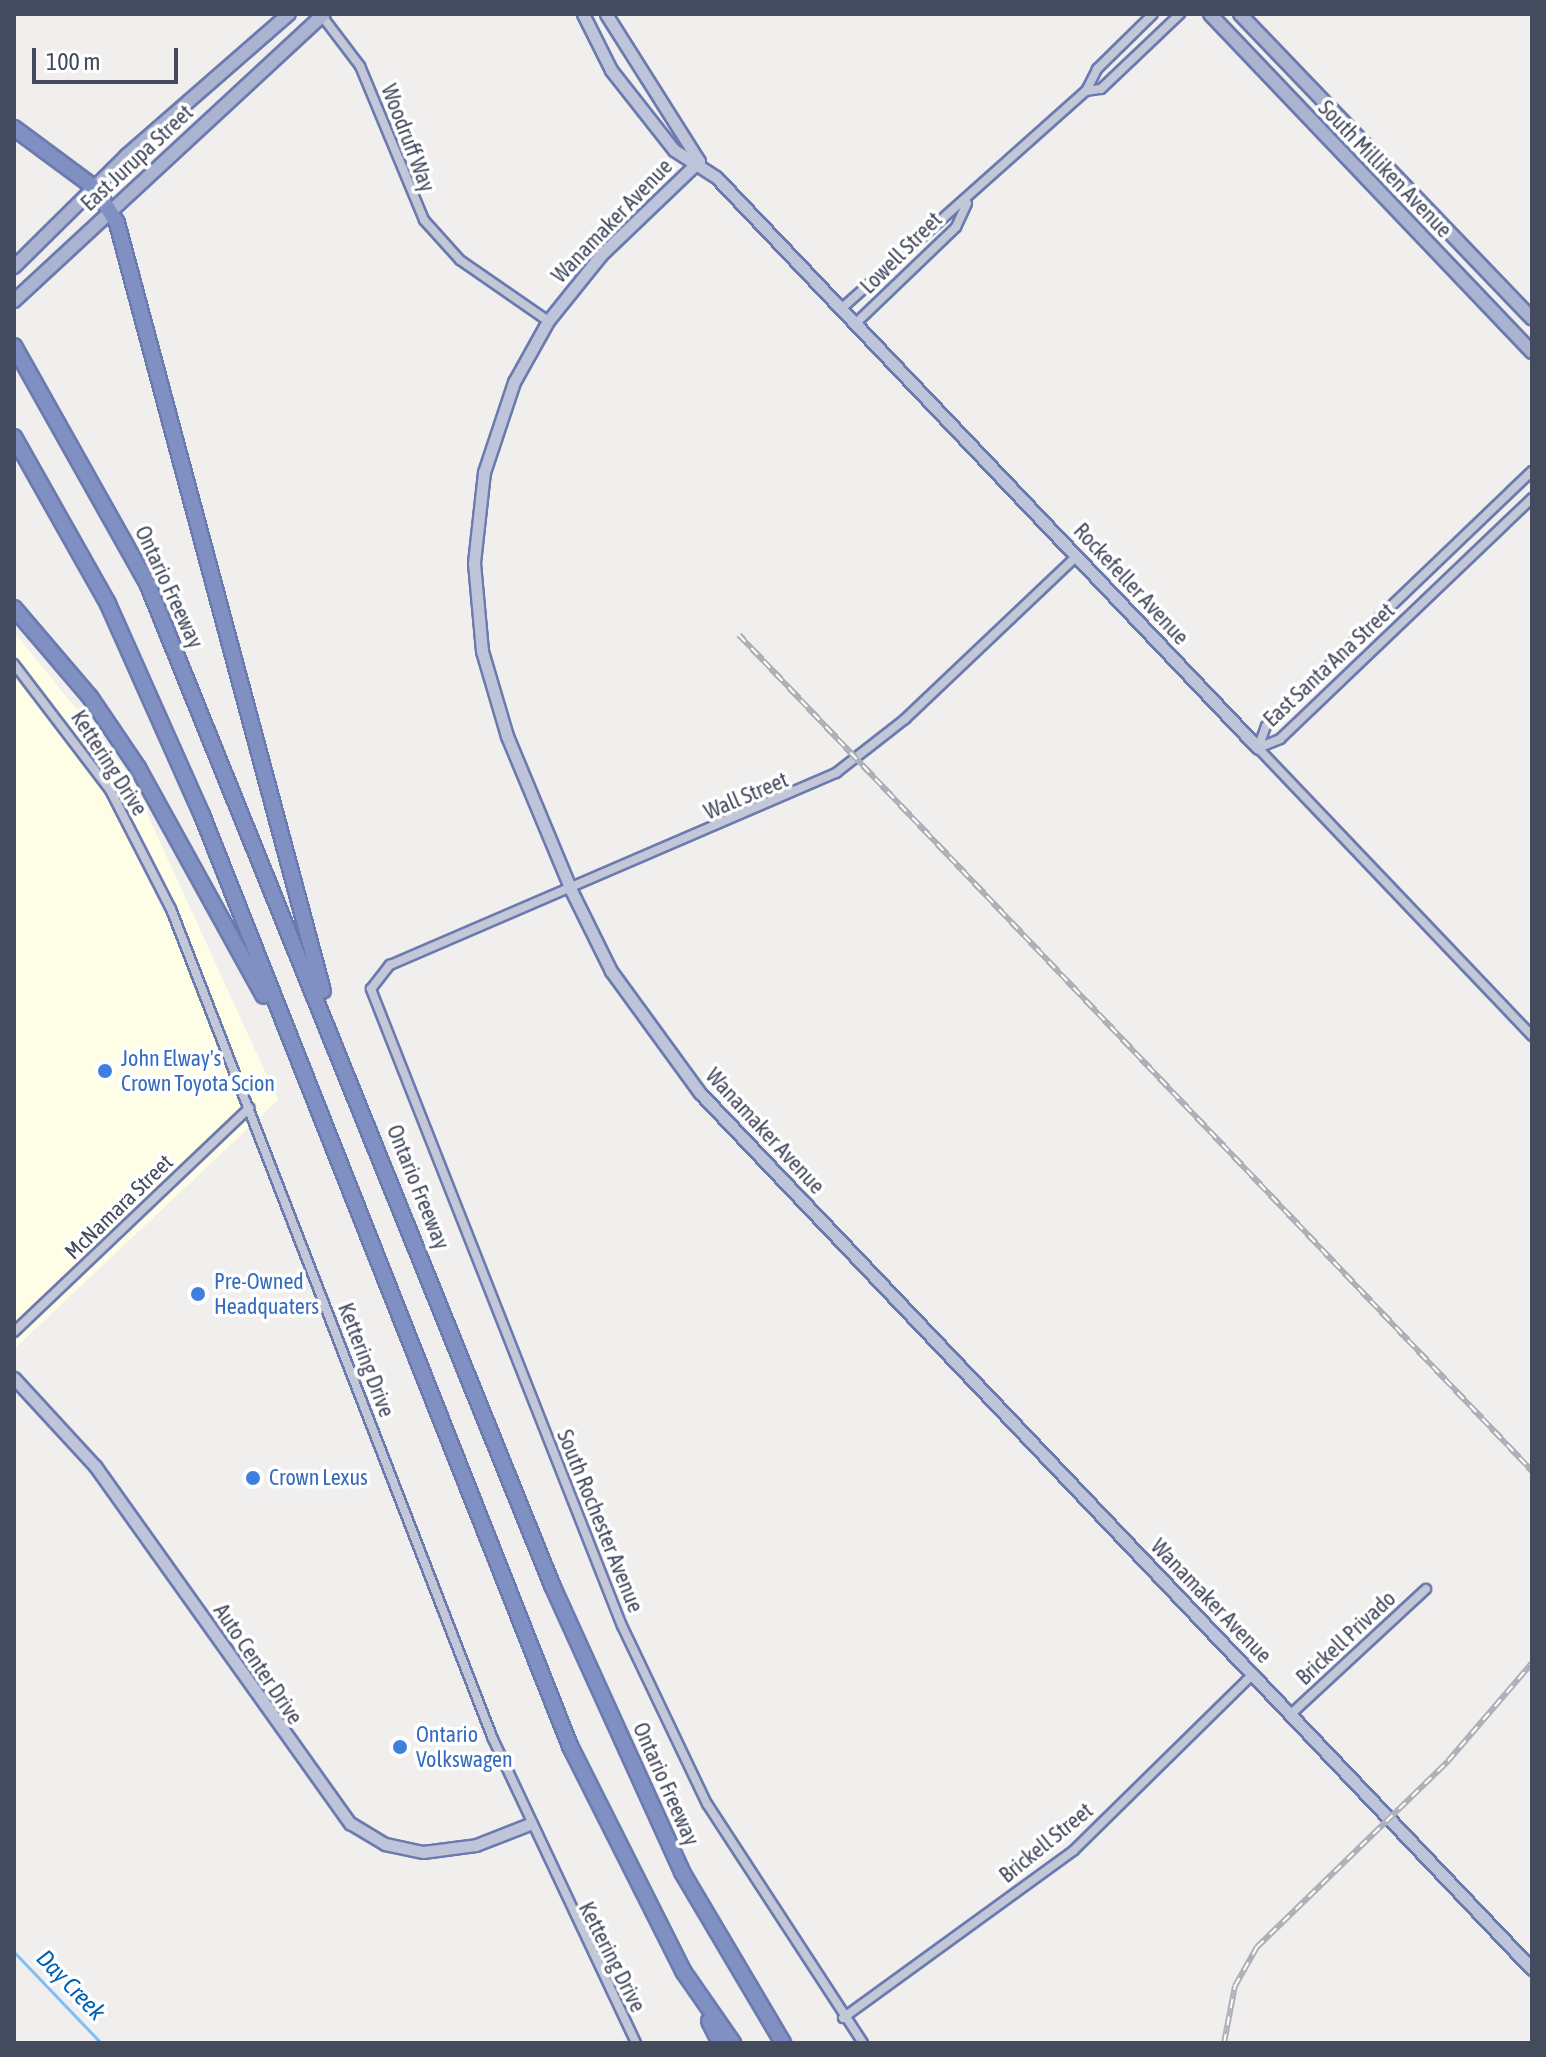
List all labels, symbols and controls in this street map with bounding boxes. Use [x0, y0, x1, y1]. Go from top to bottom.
scale bar [36, 32, 182, 82]
text: 100 m [46, 48, 100, 75]
street label: Woodruff Way [375, 81, 441, 195]
street label: South Milliken Avenue [1313, 95, 1457, 243]
street label: East Jurupa Street [76, 99, 198, 217]
street label: Wanamaker Avenue [546, 154, 678, 288]
street label: Lowell Street [855, 207, 947, 299]
street label: Rockefeller Avenue [1068, 518, 1194, 650]
street label: Ontario Freeway [129, 522, 209, 652]
street label: East Santa Ana Street [1258, 598, 1400, 732]
street label: Kettering Drive [65, 705, 153, 821]
street label: Wall Street [700, 767, 792, 825]
place label: John Elway's Crown Toyota Scion [121, 1045, 275, 1096]
marker: John Elway's Crown Toyota Scion [96, 1062, 114, 1080]
street label: Wanamaker Avenue [700, 1063, 830, 1199]
street label: Ontario Freeway [381, 1121, 455, 1253]
street label: McNamara Street [60, 1149, 178, 1265]
place label: Pre-Owned Headquaters [214, 1268, 319, 1320]
marker: Pre-Owned Headquaters [189, 1285, 207, 1303]
street label: Kettering Drive [332, 1299, 400, 1421]
street label: South Rochester Avenue [551, 1426, 649, 1616]
place label: Crown Lexus [269, 1465, 368, 1491]
marker: Crown Lexus [244, 1469, 262, 1487]
street label: Wanamaker Avenue [1145, 1534, 1277, 1668]
street label: Brickell Privado [1291, 1585, 1401, 1691]
street label: Auto Center Drive [208, 1599, 308, 1729]
street label: Ontario Freeway [627, 1718, 705, 1850]
place label: Ontario Volkswagen [416, 1721, 513, 1772]
marker: Ontario Volkswagen [391, 1738, 409, 1756]
street label: Brickell Street [994, 1797, 1098, 1889]
street label: Kettering Drive [573, 1897, 651, 2017]
water label: Day Creek [30, 1944, 112, 2026]

